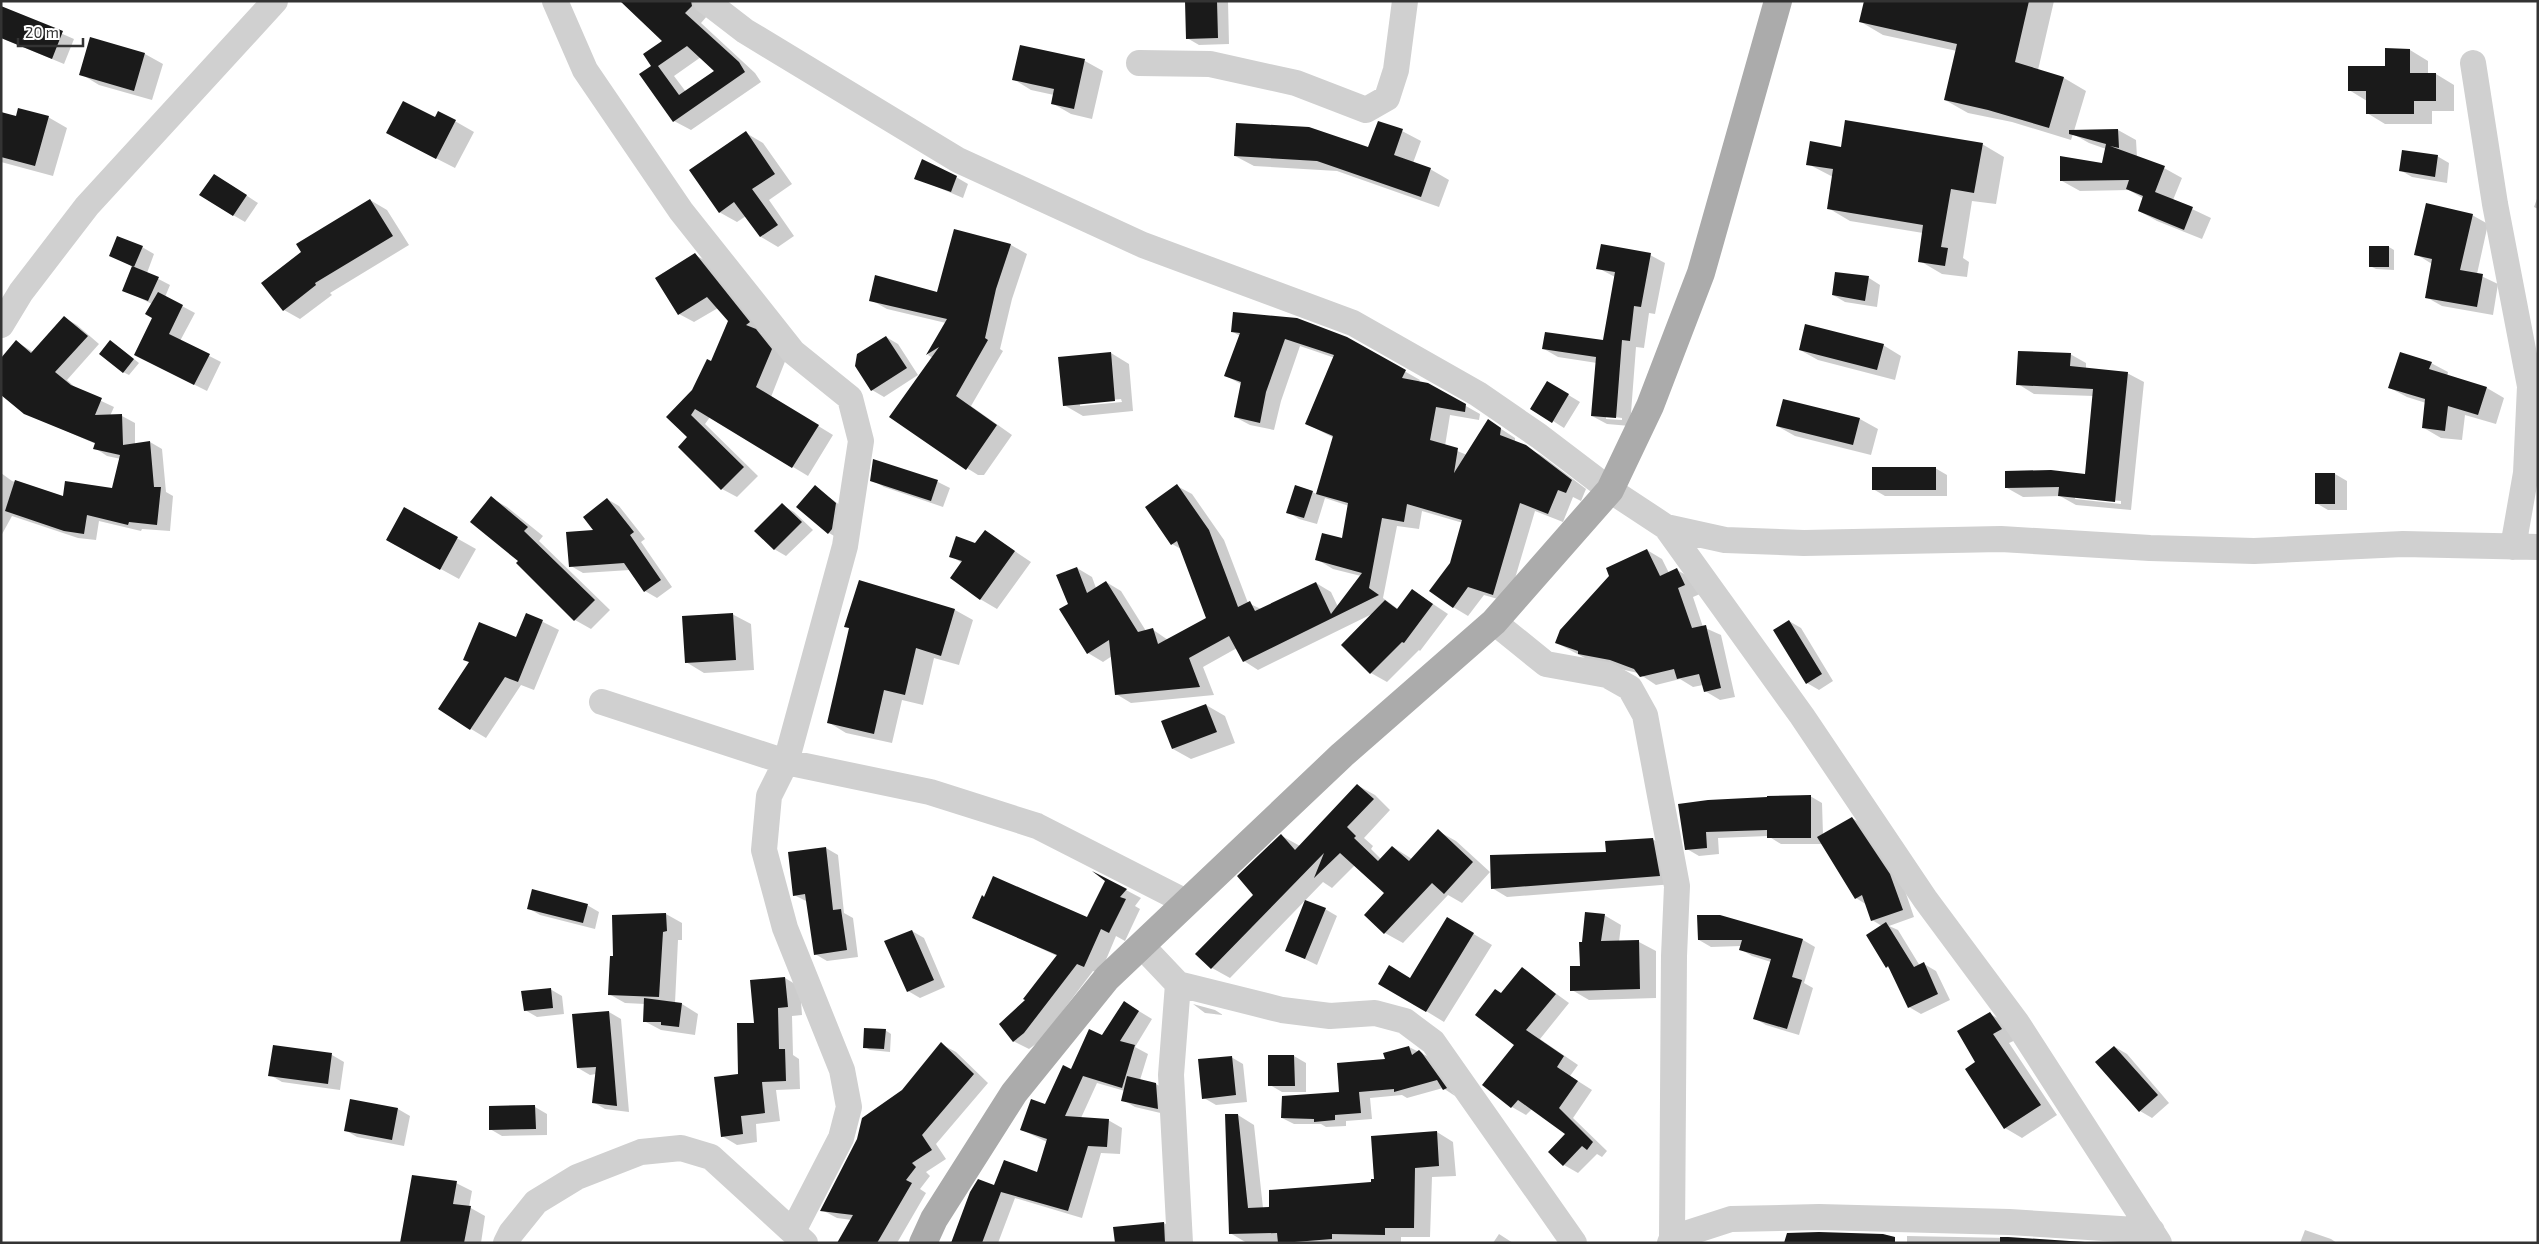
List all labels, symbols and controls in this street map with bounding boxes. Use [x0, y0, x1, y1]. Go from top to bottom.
scale bar [18, 15, 82, 47]
text: 20 m [25, 23, 59, 41]

